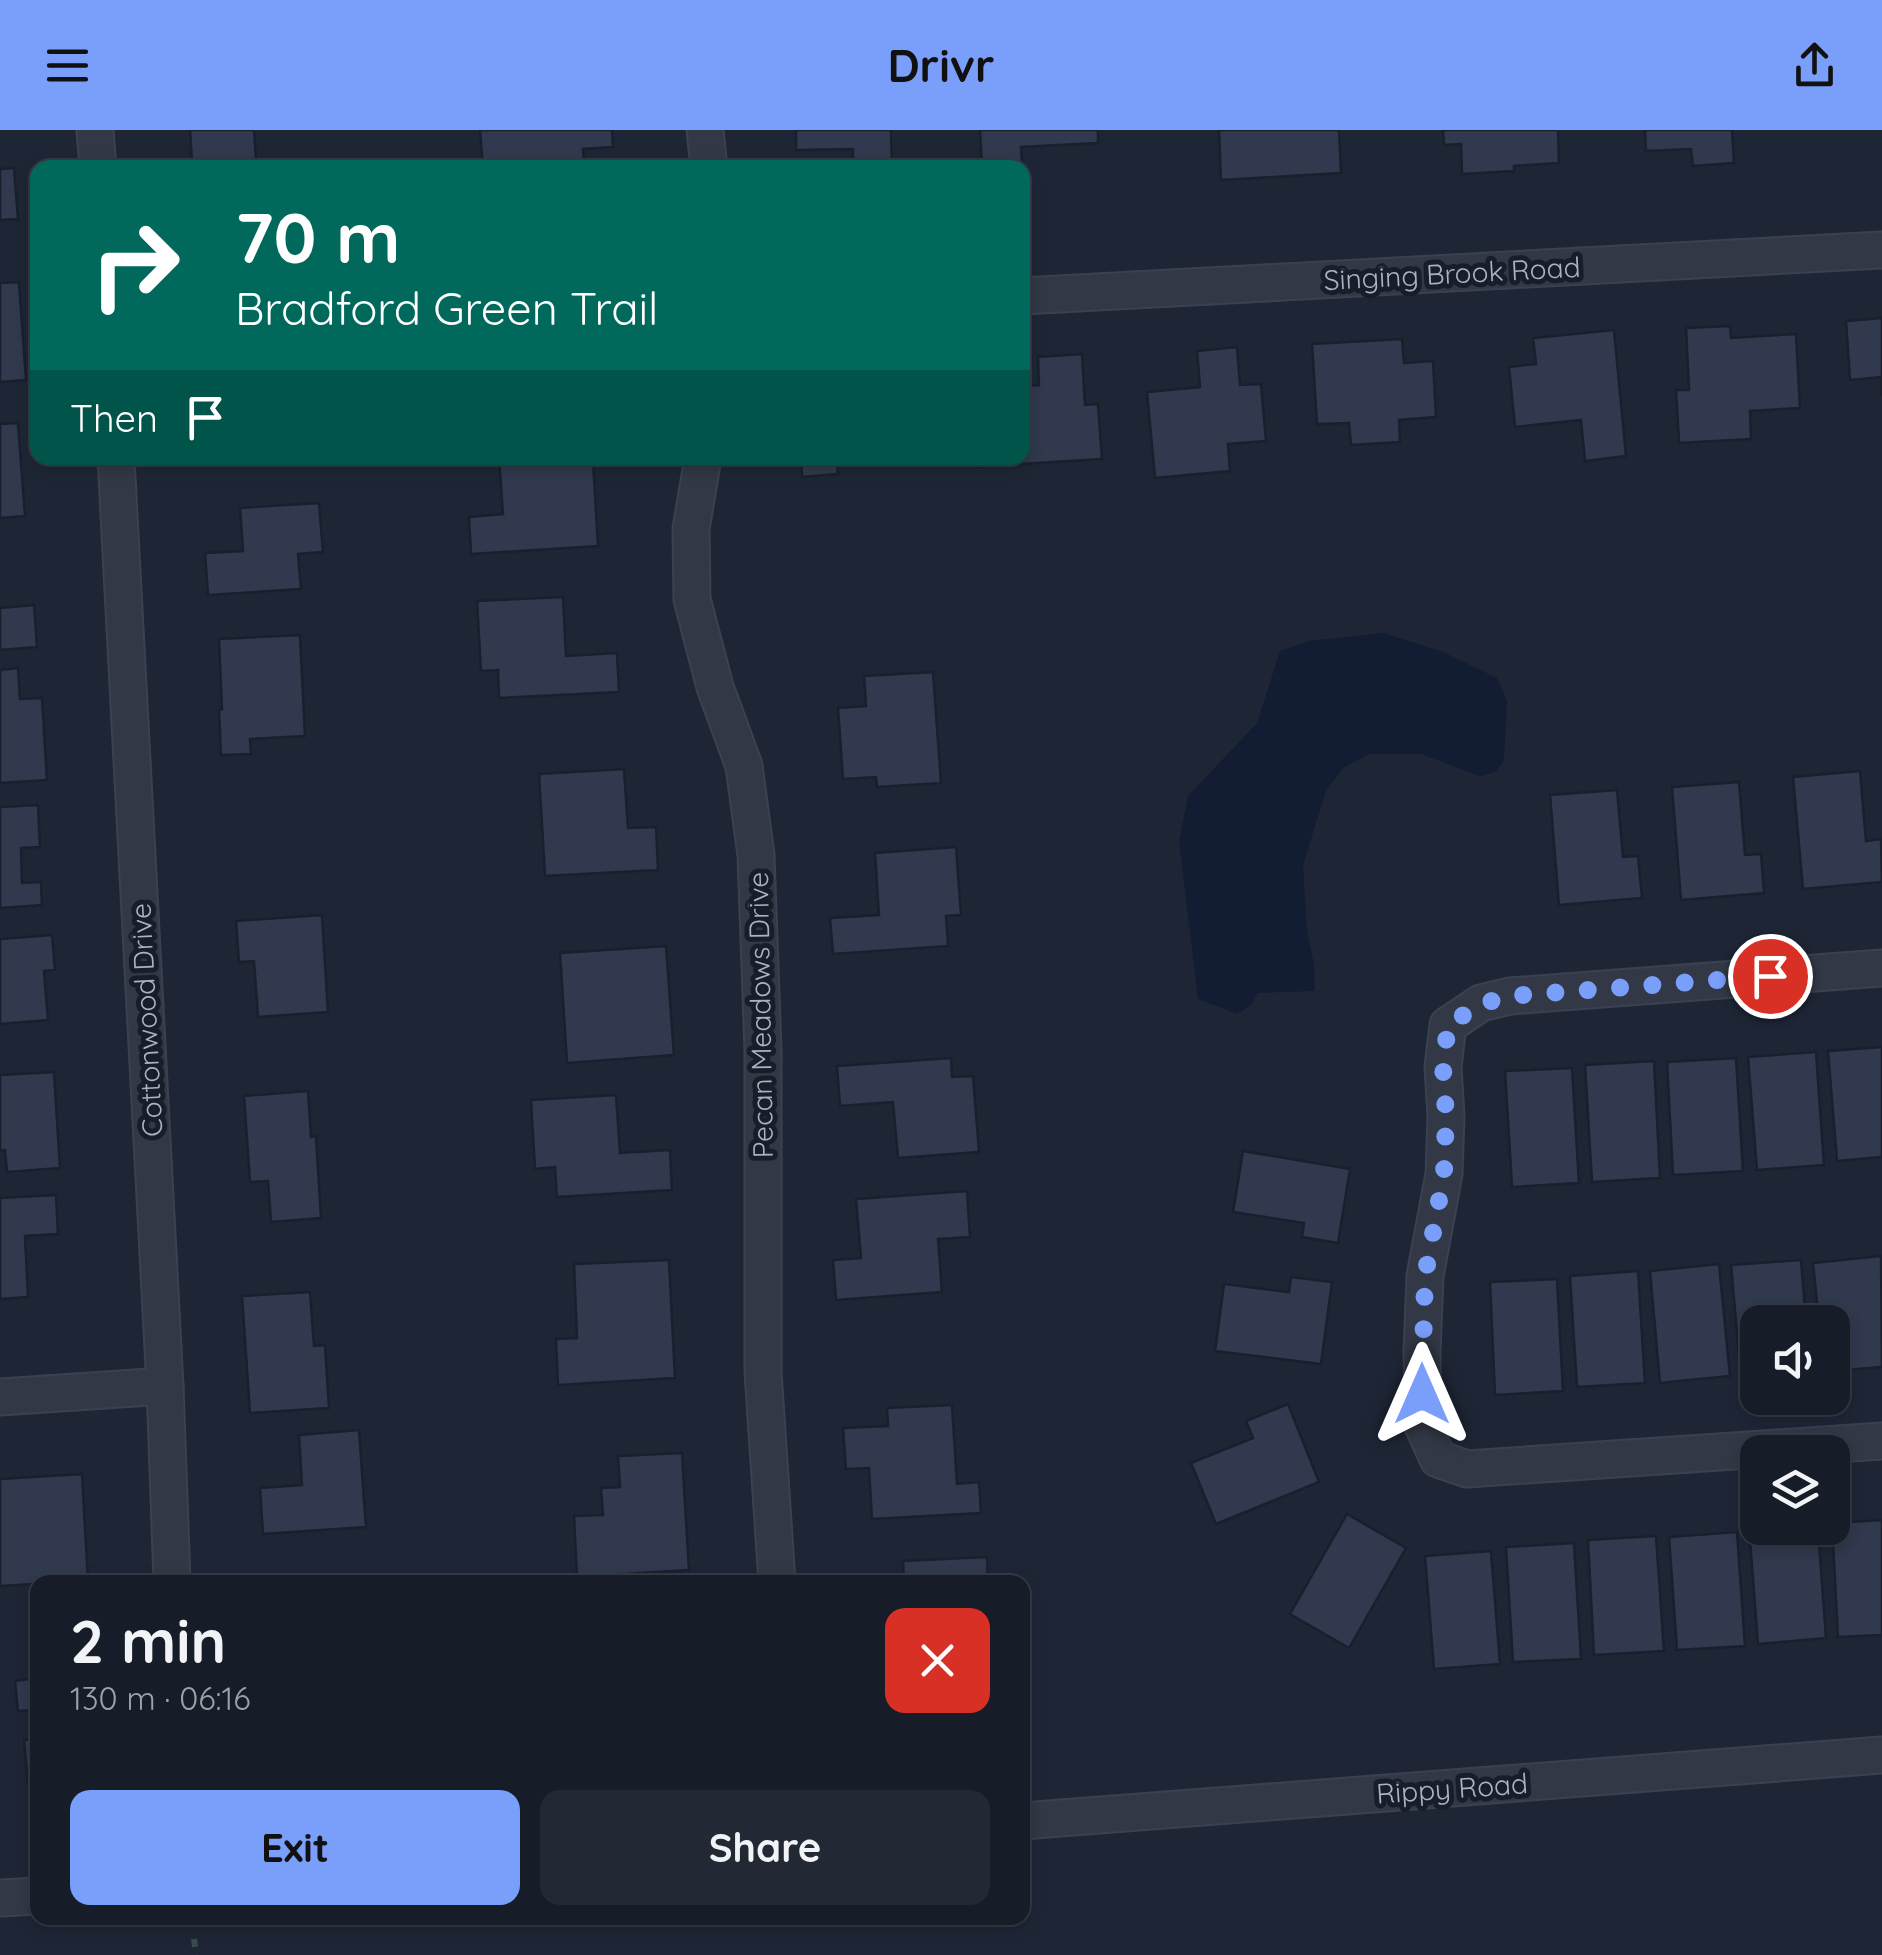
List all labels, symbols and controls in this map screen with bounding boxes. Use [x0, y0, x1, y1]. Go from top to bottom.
text: Drivr [887, 37, 995, 93]
icon: menu [40, 38, 95, 93]
icon: share [1787, 38, 1842, 93]
text: 70 m [235, 193, 401, 281]
icon: right [70, 200, 200, 330]
street label: Singing Brook Road [1323, 249, 1581, 297]
text: Bradford Green Trail [235, 280, 658, 336]
icon: arrive [178, 390, 233, 445]
text: Then [70, 394, 158, 442]
street label: Pecan Meadows Drive [740, 871, 780, 1159]
street label: Cottonwood Drive [122, 902, 170, 1138]
pin [1728, 934, 1813, 1019]
icon: arrive [1743, 949, 1798, 1004]
map controls [1740, 1305, 1850, 1545]
button: sound [1740, 1305, 1850, 1415]
position arrow [1370, 1342, 1474, 1446]
button: layers [1740, 1435, 1850, 1545]
text: 2 min [70, 1603, 226, 1678]
button: close [885, 1608, 990, 1713]
text: 130 m · 06:16 [70, 1678, 251, 1718]
street label: Rippy Road [1375, 1765, 1529, 1811]
button: Exit [70, 1790, 520, 1905]
button: Share [540, 1790, 990, 1905]

